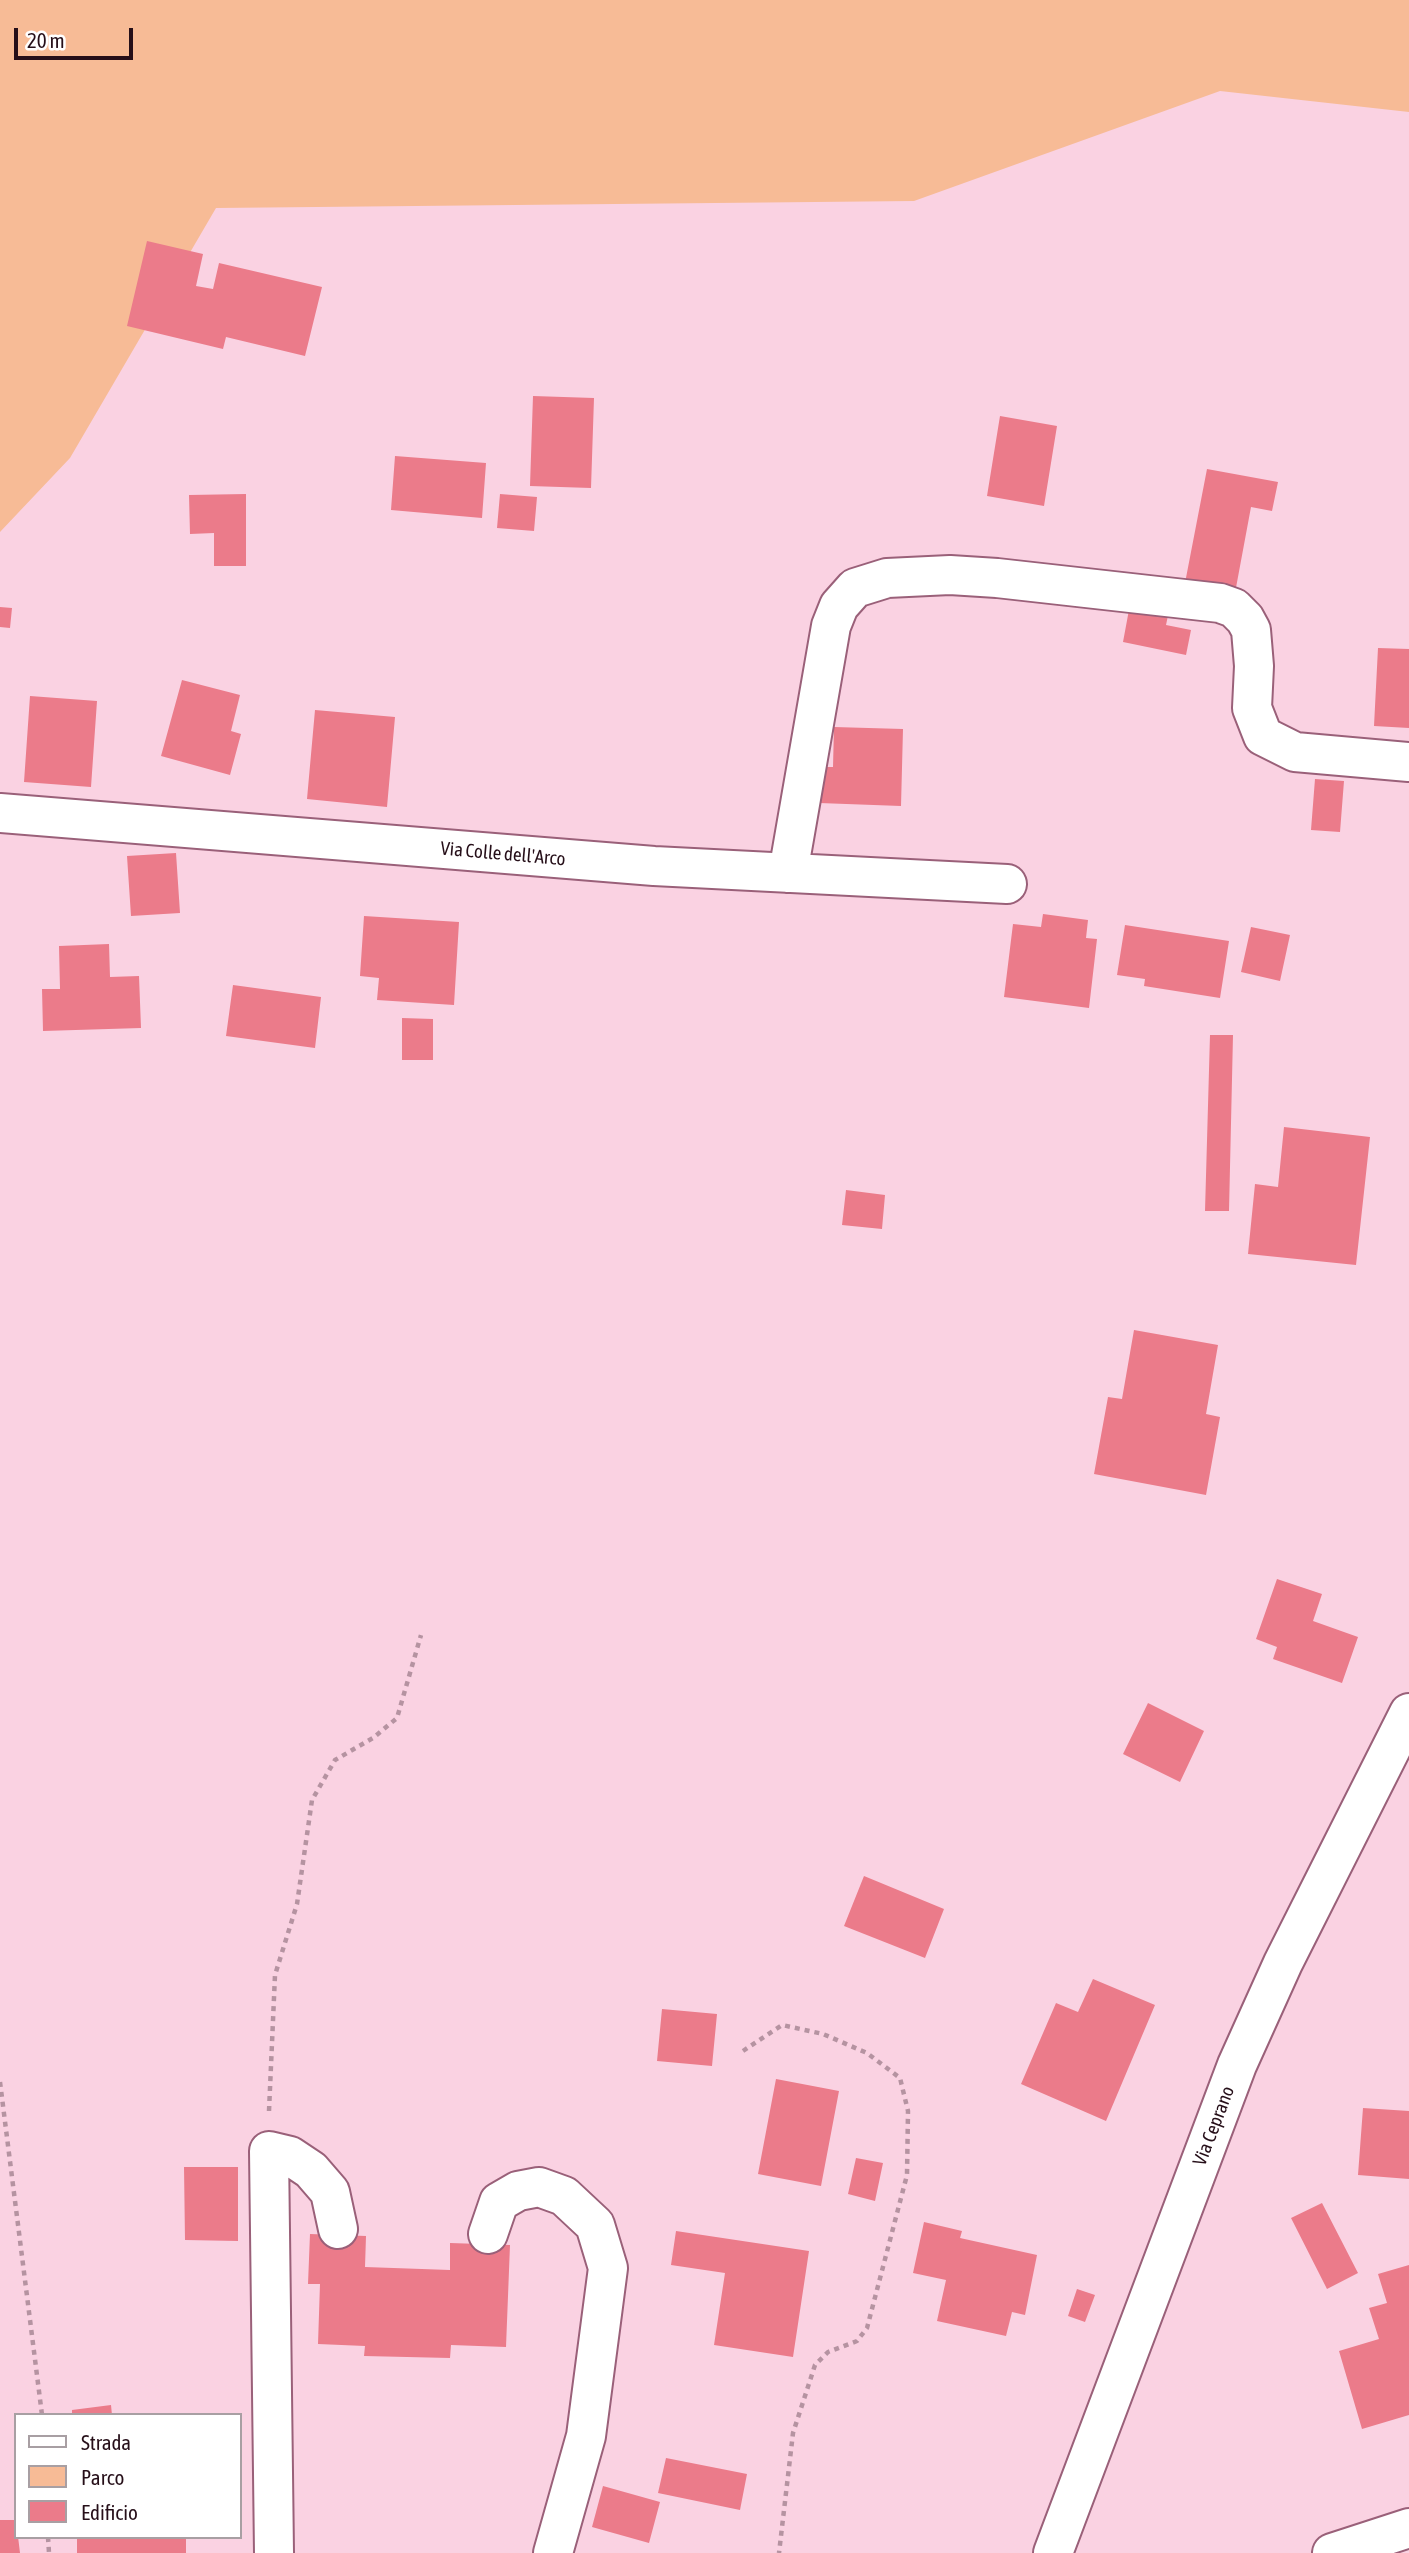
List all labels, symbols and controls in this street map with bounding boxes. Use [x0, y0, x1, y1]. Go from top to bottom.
scale bar [18, 14, 136, 58]
text: 20 m [27, 28, 65, 52]
street label: Via Colle dell'Arco [440, 837, 566, 871]
street label: Via Ceprano [1188, 2083, 1240, 2169]
legend [14, 2413, 242, 2539]
text: Strada [81, 2430, 131, 2454]
text: Parco [81, 2465, 124, 2489]
text: Edificio [81, 2500, 138, 2524]

